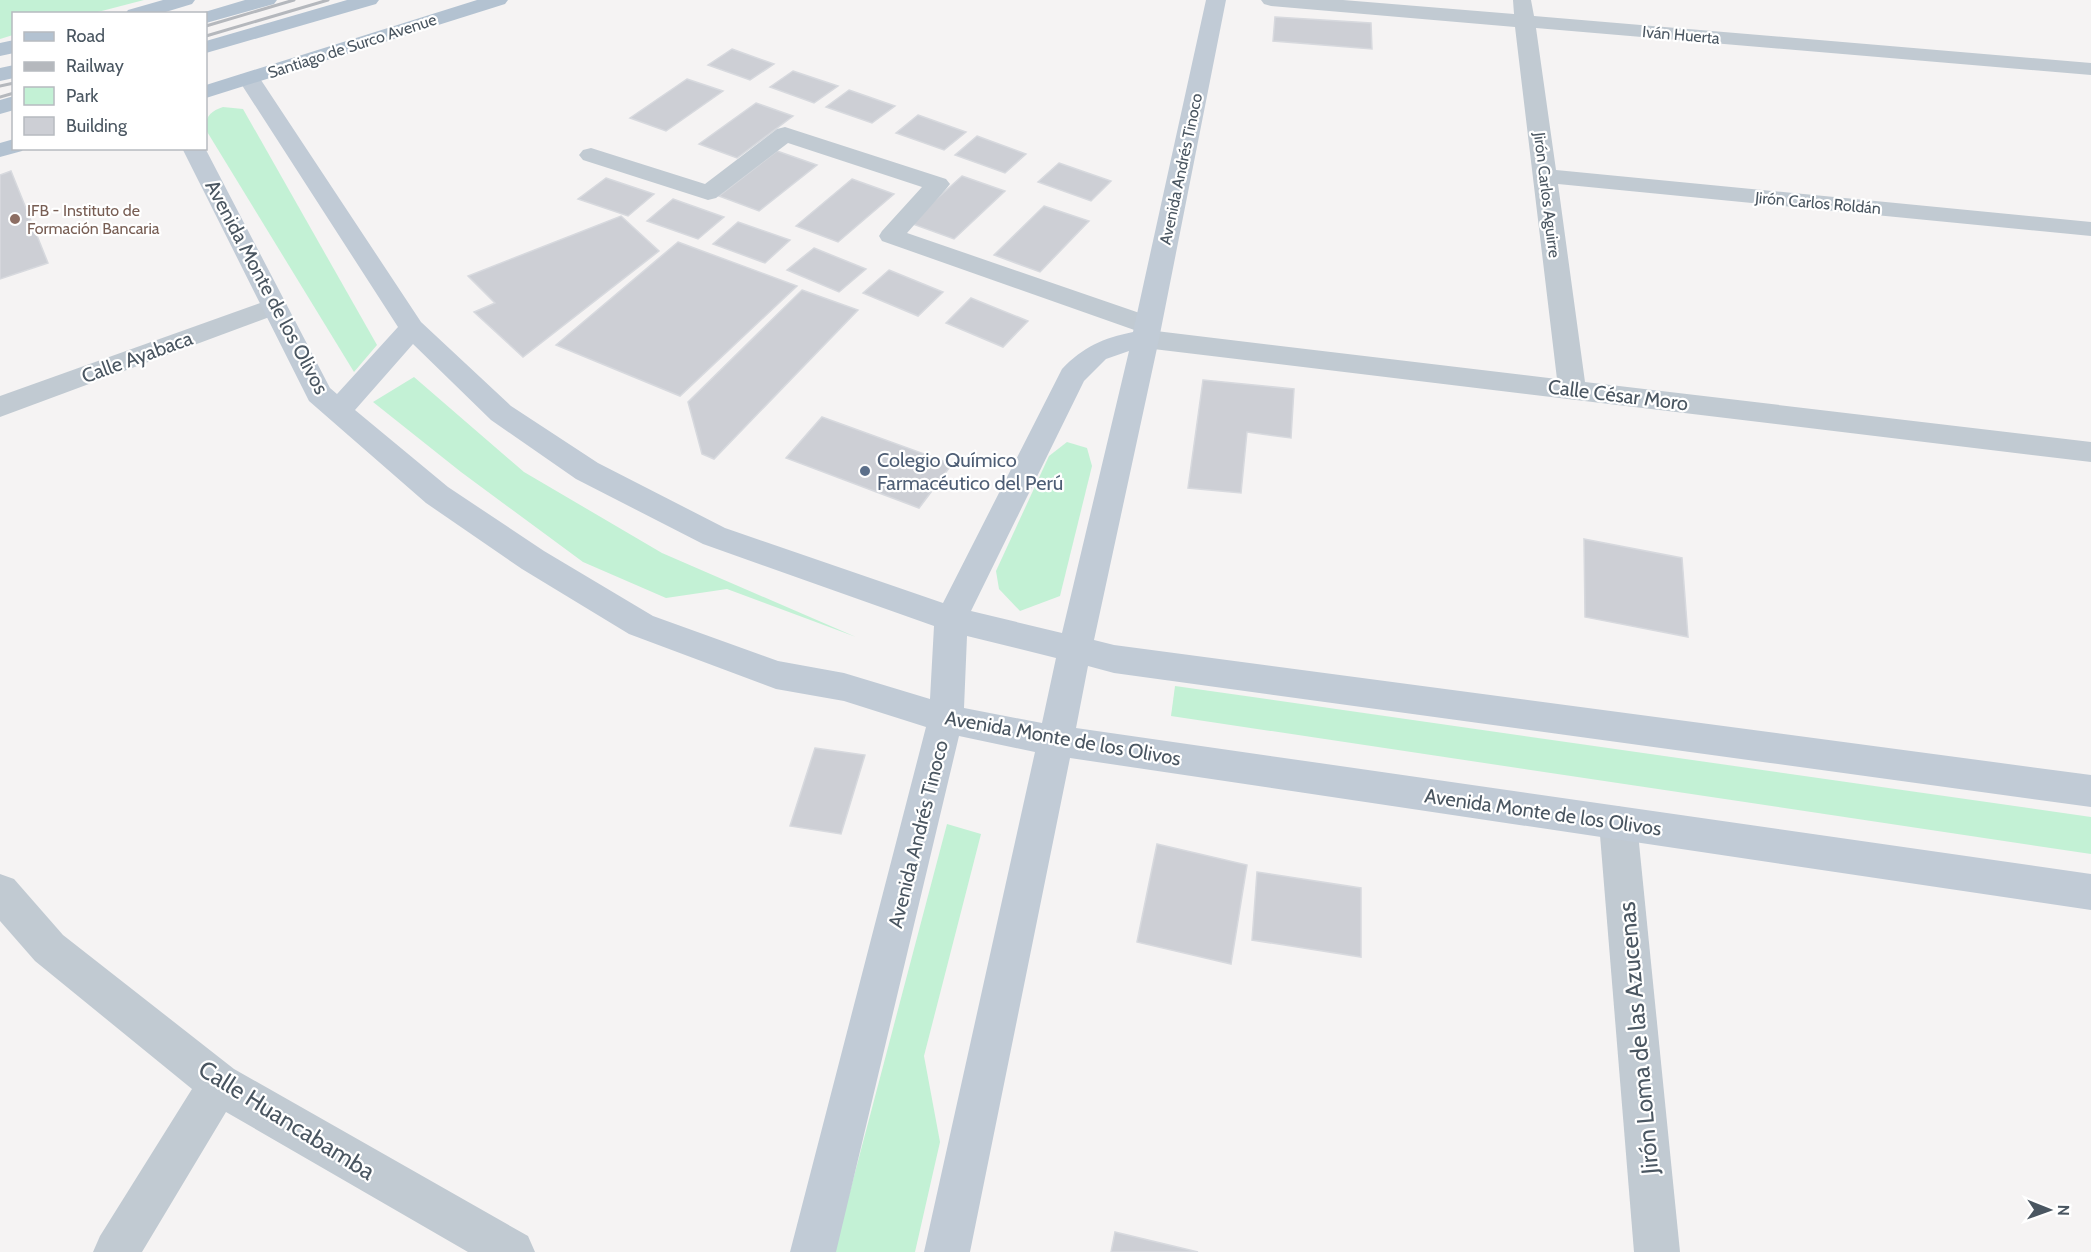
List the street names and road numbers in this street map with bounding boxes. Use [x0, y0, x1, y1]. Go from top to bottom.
street label: Santiago de Surco Avenue [265, 10, 439, 82]
street label: Iván Huerta [1641, 22, 1721, 48]
street label: Avenida Andrés Tinoco [1156, 91, 1206, 246]
street label: Jirón Carlos Aguirre [1530, 130, 1564, 259]
street label: Avenida Monte de los Olivos [200, 176, 334, 398]
street label: Jirón Carlos Roldán [1753, 188, 1882, 218]
street label: Calle Ayabaca [78, 326, 196, 388]
street label: Calle César Moro [1547, 374, 1689, 416]
street label: Avenida Monte de los Olivos [943, 705, 1183, 771]
street label: Avenida Andrés Tinoco [883, 738, 953, 930]
street label: Avenida Monte de los Olivos [1423, 783, 1663, 841]
street label: Jirón Loma de las Azucenas [1612, 901, 1664, 1176]
street label: Calle Huancabamba [193, 1054, 381, 1186]

